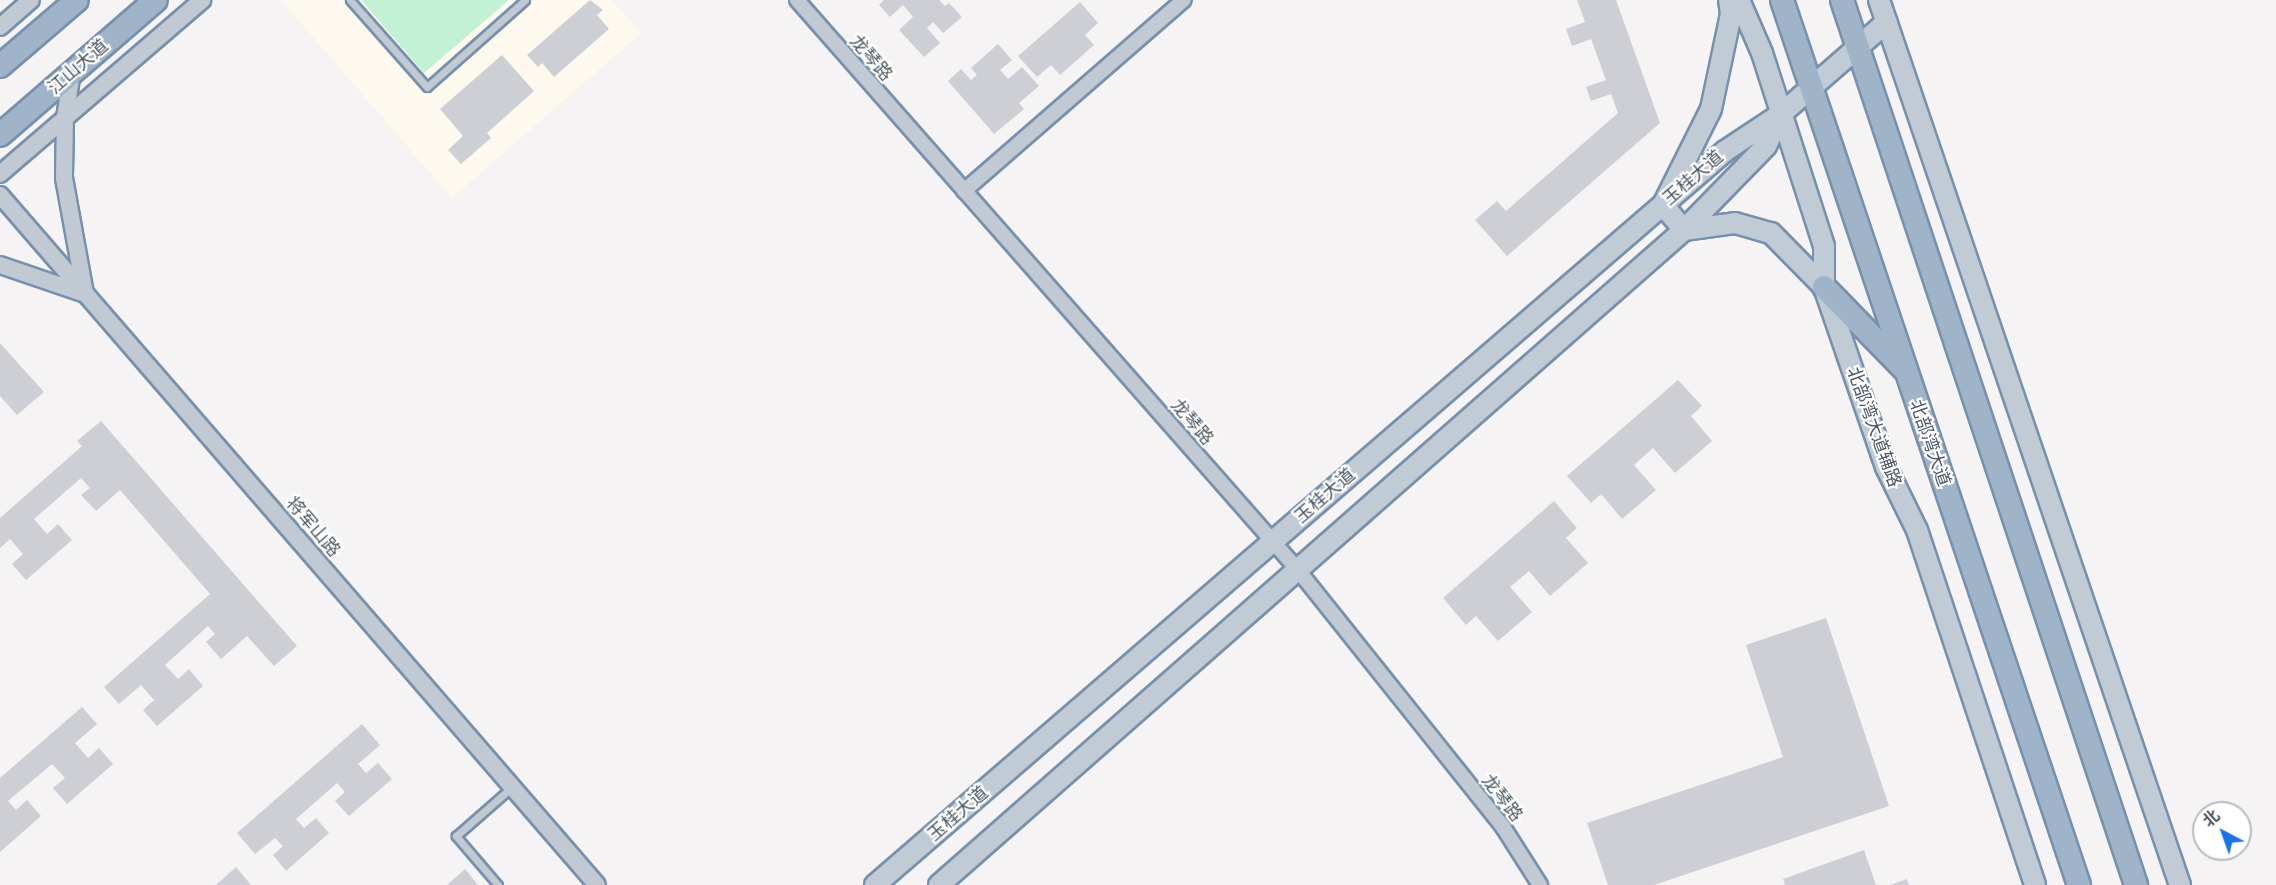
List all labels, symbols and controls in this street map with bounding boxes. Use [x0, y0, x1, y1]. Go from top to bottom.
street label: 龙琴路 [845, 31, 897, 85]
street label: 江山大道 [44, 35, 112, 99]
street label: 玉桂大道 [1659, 146, 1727, 210]
street label: 北部湾大道辅路 [1842, 364, 1906, 490]
street label: 龙琴路 [1166, 395, 1218, 449]
street label: 北部湾大道 [1905, 397, 1955, 489]
street label: 玉桂大道 [1291, 464, 1359, 528]
street label: 将军山路 [281, 493, 345, 561]
street label: 龙琴路 [1477, 770, 1527, 826]
street label: 玉桂大道 [924, 782, 992, 846]
north arrow [2192, 801, 2252, 861]
text: 北 [2199, 806, 2223, 831]

